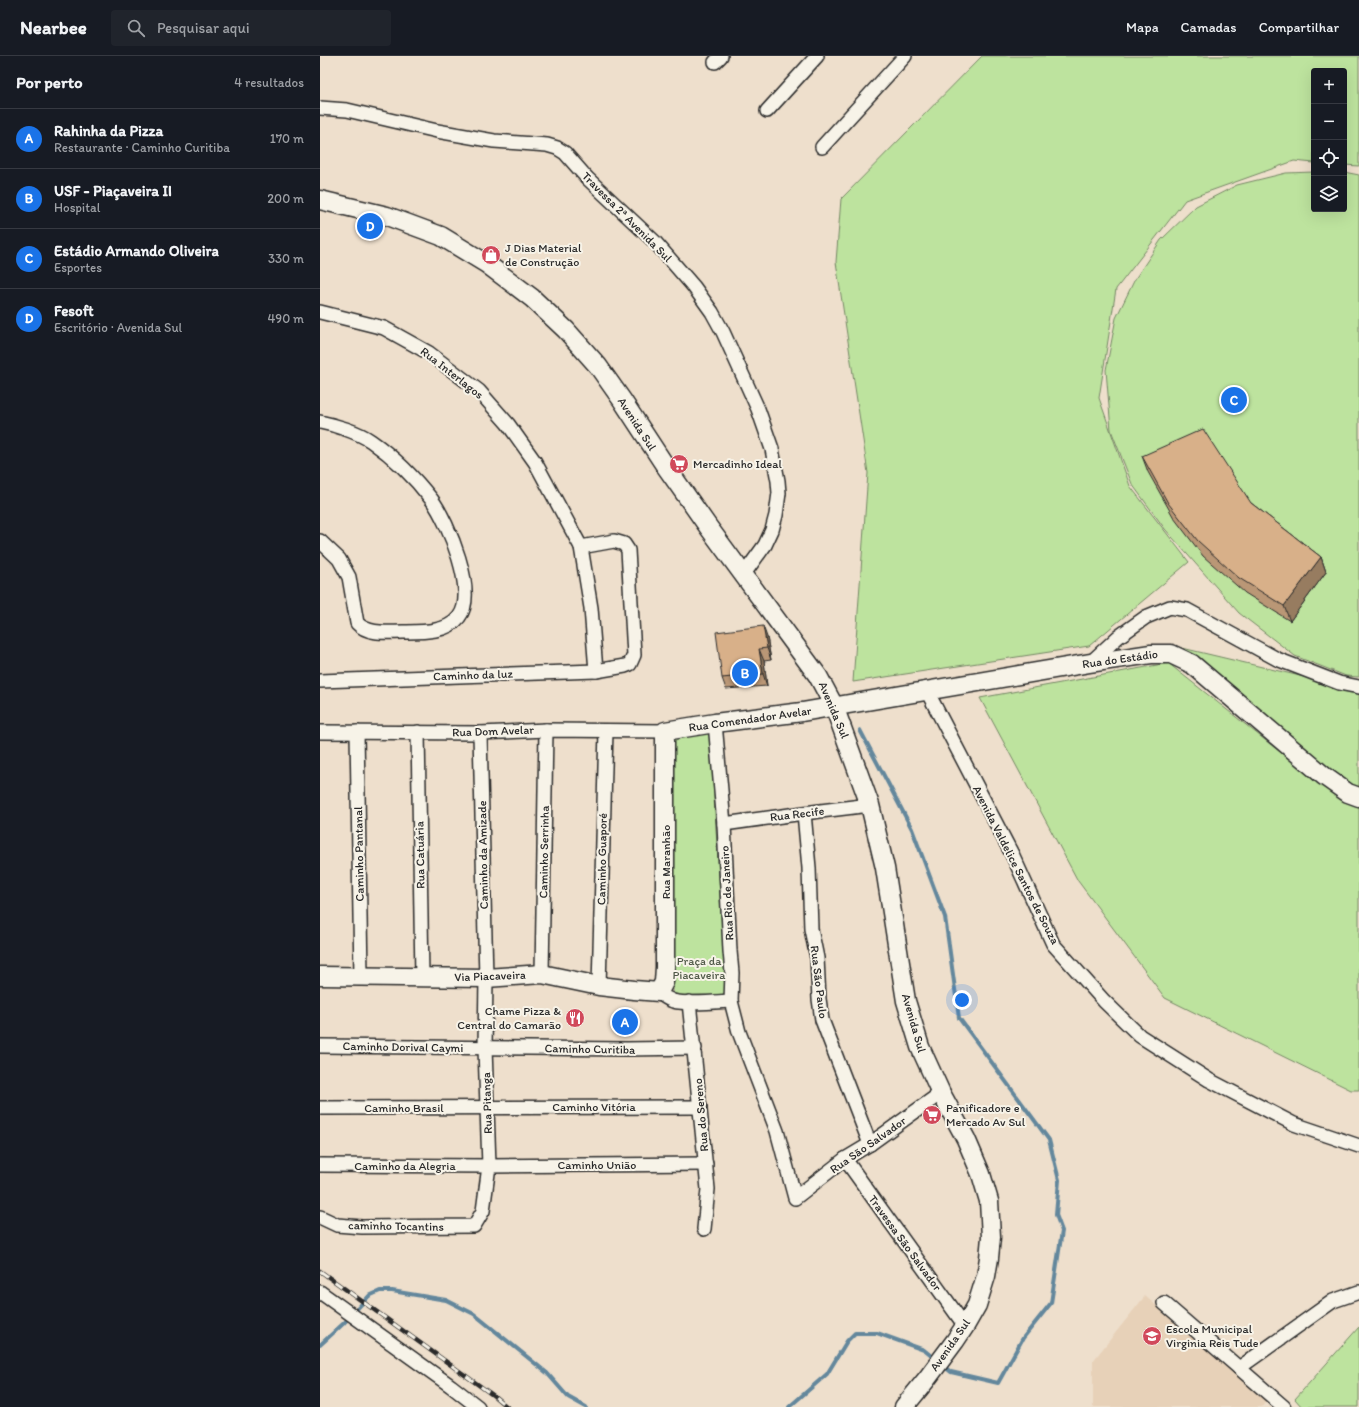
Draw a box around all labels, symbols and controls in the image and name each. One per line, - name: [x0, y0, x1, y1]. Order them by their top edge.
- search box: [111, 10, 391, 46]
- text: Nearbee: [20, 16, 87, 39]
- icon: search: [125, 17, 147, 39]
- text: Pesquisar aqui: [157, 19, 250, 37]
- text: Mapa: [1126, 19, 1159, 36]
- text: Camadas: [1181, 19, 1237, 36]
- text: Compartilhar: [1259, 19, 1339, 36]
- map controls: [1311, 68, 1347, 212]
- button: +: [1311, 68, 1347, 104]
- text: Por perto: [16, 72, 83, 92]
- text: 4 resultados: [234, 75, 304, 90]
- button: −: [1311, 104, 1347, 140]
- text: Rahinha da Pizza: [54, 122, 163, 140]
- text: A: [25, 131, 33, 146]
- text: 170 m: [270, 131, 304, 146]
- text: Restaurante · Caminho Curitiba: [54, 140, 230, 155]
- button: locate: [1311, 140, 1347, 176]
- street label: Travessa 2ª Avenida Sul: [579, 169, 675, 265]
- button: layers: [1311, 176, 1347, 212]
- text: USF - Piaçaveira II: [54, 182, 172, 200]
- text: B: [25, 191, 33, 206]
- text: 200 m: [267, 191, 304, 206]
- text: Hospital: [54, 200, 101, 215]
- pin: D: [357, 211, 383, 241]
- place label: J Dias Material de Construção: [505, 241, 582, 269]
- text: Estádio Armando Oliveira: [54, 242, 219, 260]
- shop icon: J Dias Material de Construção: [480, 244, 502, 266]
- text: C: [25, 251, 33, 266]
- text: 330 m: [268, 251, 304, 266]
- text: Esportes: [54, 260, 102, 275]
- text: Fesoft: [54, 302, 94, 320]
- text: D: [25, 311, 33, 326]
- text: 490 m: [268, 311, 304, 326]
- text: Escritório · Avenida Sul: [54, 320, 182, 335]
- street label: Rua Interlagos: [418, 344, 486, 402]
- pin: C: [1221, 385, 1247, 415]
- street label: Avenida Sul: [615, 395, 660, 454]
- supermarket icon: Mercadinho Ideal: [668, 453, 690, 475]
- place label: Mercadinho Ideal: [693, 457, 783, 471]
- street label: Rua do Estádio: [1081, 647, 1159, 671]
- pin: B: [732, 658, 758, 688]
- street label: Caminho da luz: [433, 667, 514, 683]
- street label: Avenida Sul: [816, 679, 852, 741]
- street label: Rua Comendador Avelar: [688, 703, 813, 735]
- street label: Rua Dom Avelar: [452, 723, 534, 739]
- street label: Avenida Valdelice Santos de Souza: [970, 783, 1063, 947]
- street label: Caminho da Amizade: [475, 800, 491, 910]
- street label: Rua Recife: [769, 804, 825, 824]
- street label: Caminho Serrinha: [536, 805, 552, 899]
- street label: Caminho Pantanal: [351, 806, 367, 902]
- street label: Caminho Guaporé: [594, 813, 610, 905]
- street label: Rua Catuária: [412, 820, 428, 889]
- street label: Rua Maranhão: [659, 825, 673, 899]
- street label: Rua Rio de Janeiro: [718, 845, 736, 941]
- street label: Rua São Paulo: [808, 945, 830, 1019]
- park label: Praça da Piacaveira: [672, 954, 726, 982]
- street label: Via Piacaveira: [454, 968, 526, 984]
- your location: [952, 990, 972, 1010]
- street label: Avenida Sul: [899, 992, 929, 1055]
- place label: Chame Pizza & Central do Camarão: [457, 1004, 561, 1032]
- restaurant icon: Chame Pizza & Central do Camarão: [564, 1007, 586, 1029]
- pin: A: [612, 1007, 638, 1037]
- street label: Caminho Dorival Caymi: [343, 1039, 463, 1055]
- street label: Caminho Curitiba: [544, 1041, 636, 1057]
- street label: Rua Pitanga: [479, 1072, 495, 1134]
- street label: Rua do Sereno: [691, 1078, 711, 1152]
- street label: Caminho Vitória: [552, 1100, 636, 1114]
- street label: Caminho Brasil: [364, 1101, 444, 1115]
- place label: Panificadore e Mercado Av Sul: [946, 1101, 1026, 1129]
- supermarket icon: Panificadore e Mercado Av Sul: [921, 1104, 943, 1126]
- street label: Rua São Salvador: [827, 1113, 909, 1176]
- street label: Caminho União: [558, 1158, 636, 1172]
- street label: Caminho da Alegria: [354, 1159, 456, 1173]
- street label: Travessa São Salvador: [866, 1192, 945, 1294]
- street label: caminho Tocantins: [348, 1218, 444, 1234]
- street label: Avenida Sul: [927, 1316, 973, 1374]
- place label: Escola Municipal Virginia Reis Tude: [1166, 1322, 1259, 1350]
- school or university icon: Escola Municipal Virginia Reis Tude: [1141, 1325, 1163, 1347]

